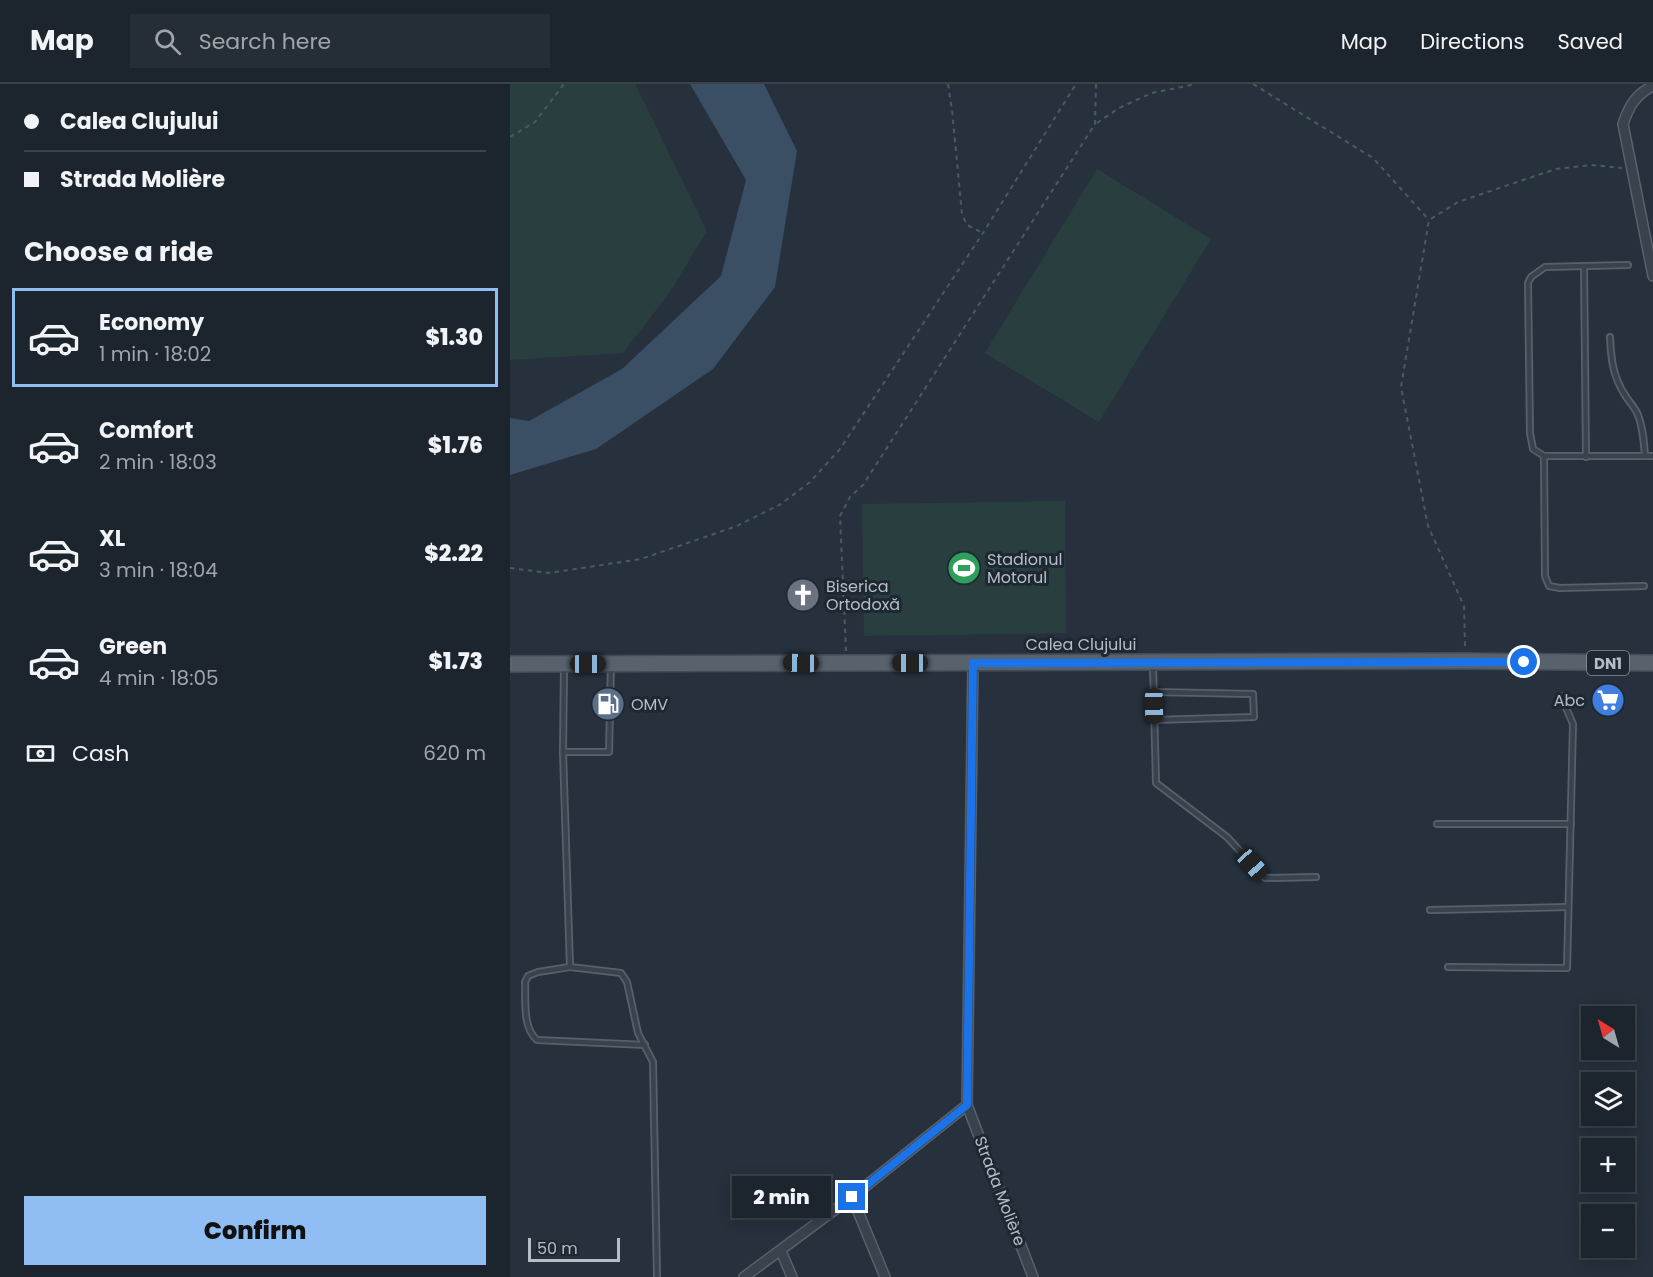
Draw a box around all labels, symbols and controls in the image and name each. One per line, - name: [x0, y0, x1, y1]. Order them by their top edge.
- search box: [130, 14, 550, 68]
- text: Map: [30, 21, 94, 60]
- icon: search: [151, 25, 184, 58]
- text: Search here: [199, 26, 331, 57]
- text: Map: [1341, 27, 1387, 56]
- text: Directions: [1420, 27, 1524, 56]
- text: Saved: [1557, 27, 1623, 56]
- text: Calea Clujului: [60, 106, 219, 137]
- text: Strada Molière: [60, 164, 225, 195]
- text: Choose a ride: [24, 233, 213, 270]
- text: Economy: [99, 307, 204, 338]
- icon: car: [27, 311, 81, 365]
- text: $1.30: [425, 322, 483, 353]
- text: 1 min · 18:02: [99, 340, 211, 368]
- text: Comfort: [99, 415, 193, 446]
- icon: car: [27, 419, 81, 473]
- text: $1.76: [428, 430, 483, 461]
- text: 2 min · 18:03: [99, 448, 217, 476]
- text: XL: [99, 523, 125, 554]
- icon: car: [27, 527, 81, 581]
- text: $2.22: [424, 538, 483, 569]
- place label: Stadionul Motorul: [987, 548, 1062, 589]
- sports icon: Stadionul Motorul: [946, 550, 982, 586]
- text: 3 min · 18:04: [99, 556, 218, 584]
- place label: Biserica Ortodoxă: [826, 575, 900, 616]
- church icon: Biserica Ortodoxă: [785, 577, 821, 613]
- text: Green: [99, 631, 167, 662]
- street label: Calea Clujului: [1026, 633, 1136, 656]
- icon: car: [27, 635, 81, 689]
- text: $1.73: [428, 646, 483, 677]
- route start: [1510, 648, 1537, 675]
- road number: DN1: [1587, 651, 1629, 675]
- car: [783, 654, 819, 672]
- car: [892, 654, 928, 672]
- car: [570, 655, 606, 673]
- text: 4 min · 18:05: [99, 664, 219, 692]
- supermarket icon: Abc: [1590, 682, 1626, 718]
- fuel station icon: OMV: [590, 686, 626, 722]
- car: [1145, 688, 1163, 724]
- place label: Abc: [1554, 689, 1585, 712]
- place label: OMV: [631, 693, 668, 716]
- icon: cash: [24, 737, 57, 770]
- text: Cash: [72, 738, 129, 769]
- text: 620 m: [423, 739, 486, 767]
- car: [1233, 845, 1271, 883]
- north arrow: [1581, 1006, 1635, 1060]
- map controls: [1581, 1006, 1635, 1258]
- button: layers: [1581, 1072, 1635, 1126]
- street label: Strada Molière: [969, 1133, 1031, 1249]
- button: +: [1581, 1138, 1635, 1192]
- callout: 2 min: [732, 1176, 831, 1218]
- text: 2 min: [753, 1183, 810, 1211]
- route end: [838, 1183, 865, 1210]
- button: Confirm: [24, 1196, 486, 1265]
- button: −: [1581, 1204, 1635, 1258]
- scale bar: [528, 1235, 620, 1262]
- text: 50 m: [537, 1237, 578, 1260]

